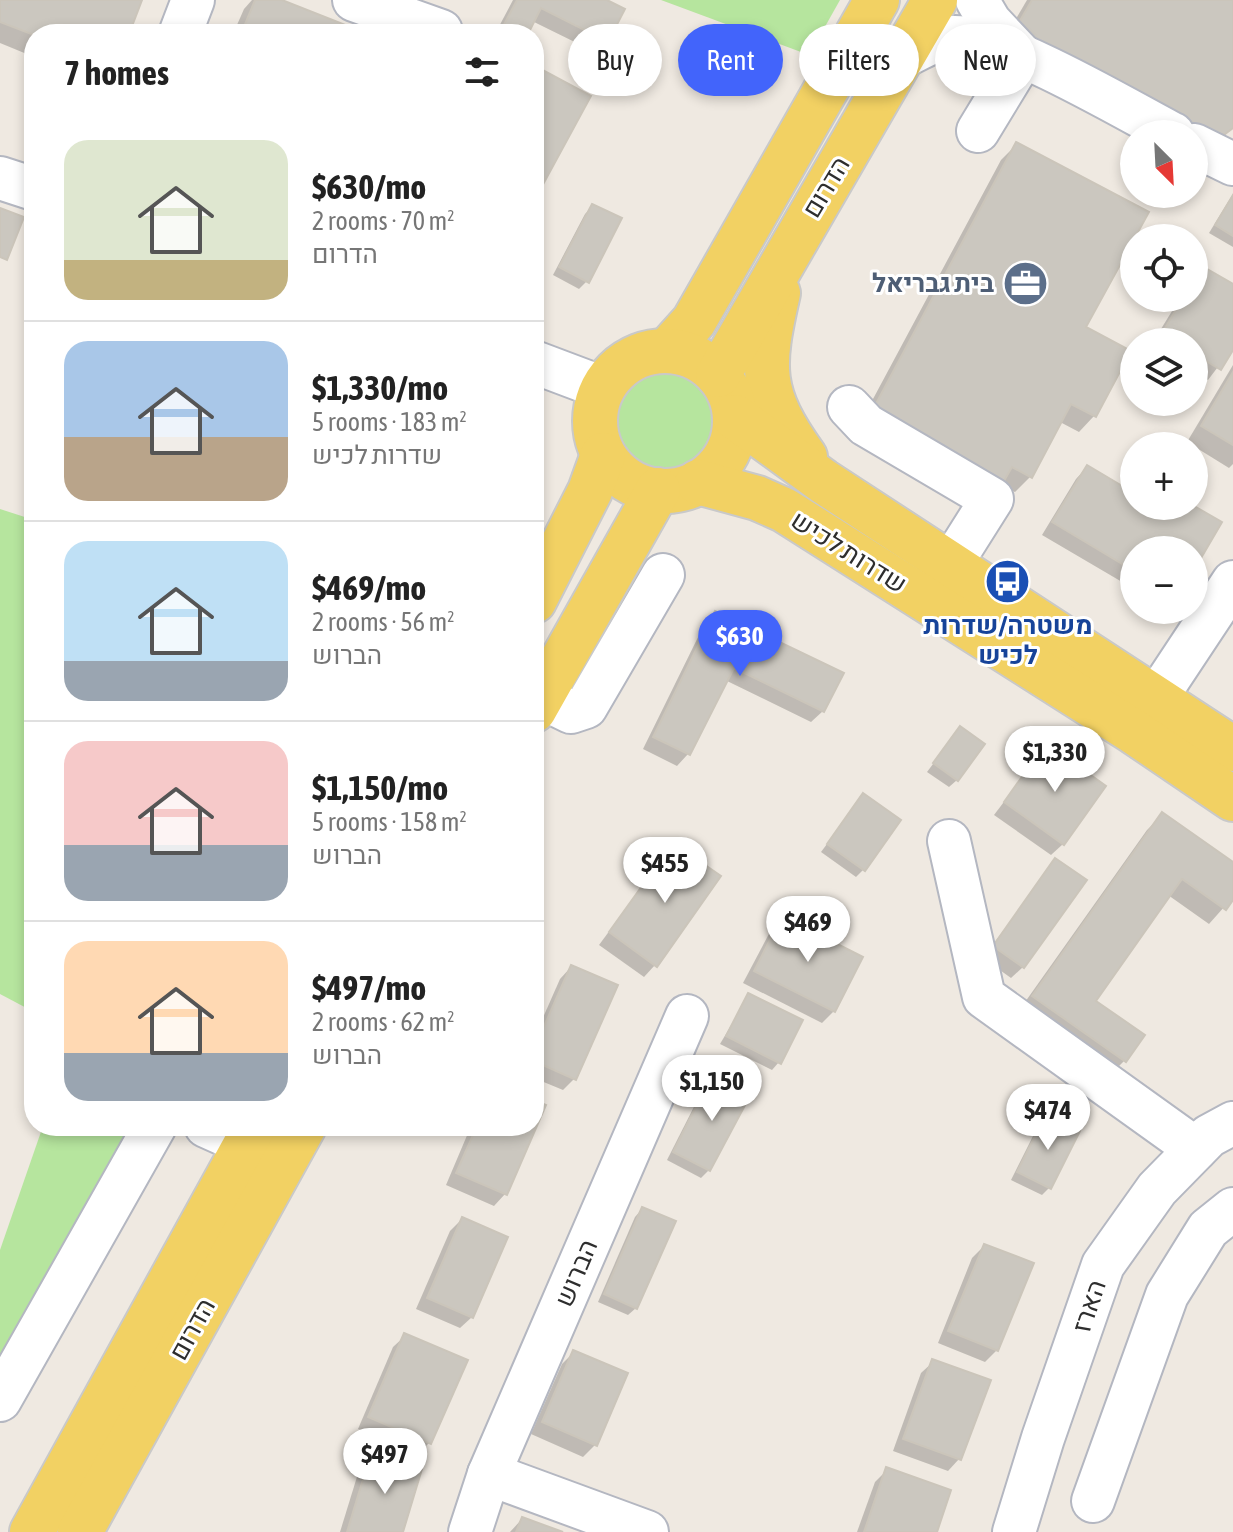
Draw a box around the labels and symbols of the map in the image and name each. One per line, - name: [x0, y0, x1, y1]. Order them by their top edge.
- north arrow: [1120, 120, 1208, 208]
- street label: הדרום: [796, 151, 856, 223]
- office icon: בית גבריאל: [1001, 259, 1049, 307]
- place label: בית גבריאל: [872, 268, 994, 298]
- street label: שדרות לכיש: [786, 505, 912, 599]
- bus stop icon: משטרה/שדרות לכיש: [984, 558, 1032, 606]
- pin: $630: [693, 610, 787, 678]
- place label: משטרה/שדרות לכיש: [924, 610, 1092, 670]
- pin: $1,330: [990, 726, 1120, 794]
- pin: $455: [618, 837, 712, 905]
- pin: $469: [761, 896, 855, 964]
- pin: $1,150: [647, 1055, 777, 1123]
- pin: $474: [1001, 1084, 1095, 1152]
- street label: הברוש: [549, 1235, 603, 1311]
- street label: הארז: [1066, 1276, 1112, 1336]
- street label: הדרום: [163, 1293, 221, 1365]
- pin: $497: [338, 1428, 432, 1496]

